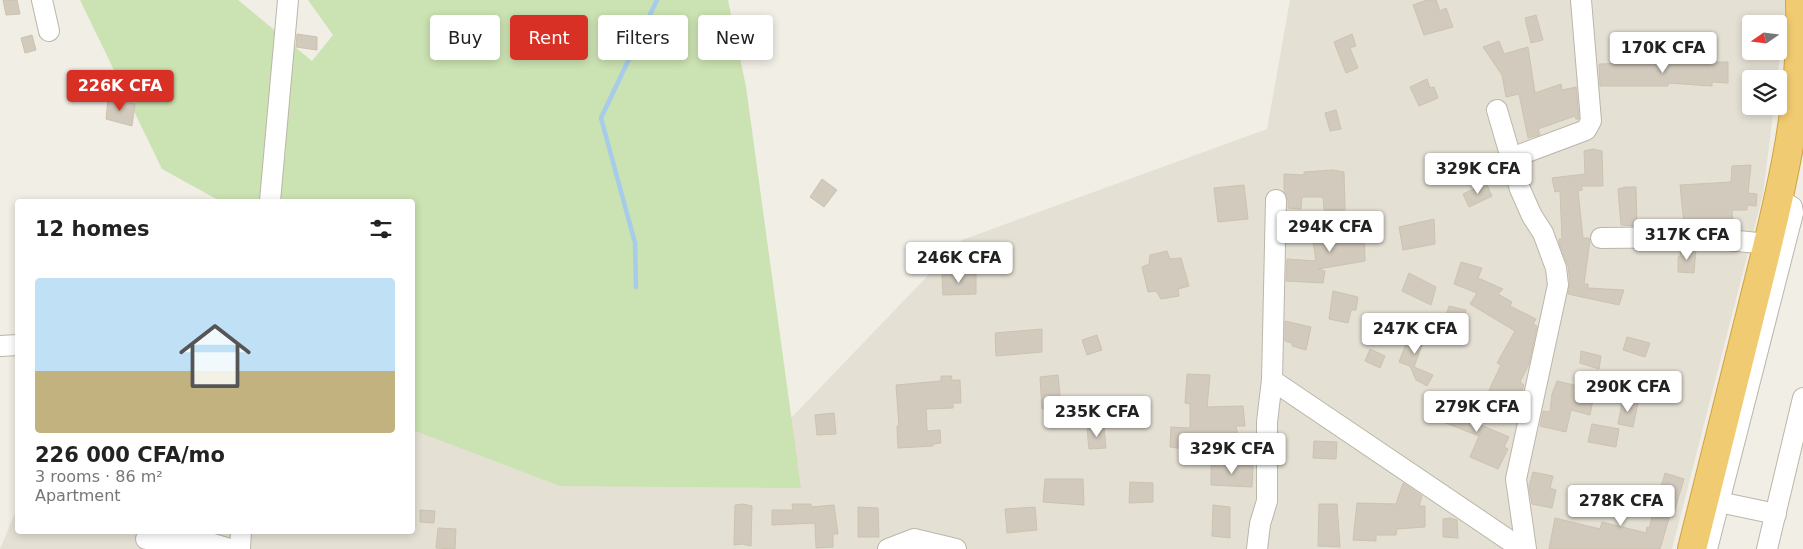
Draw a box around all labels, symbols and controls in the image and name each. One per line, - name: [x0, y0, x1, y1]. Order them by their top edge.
- chip: Buy: [430, 15, 500, 60]
- chip: Rent: [510, 15, 588, 60]
- chip: Filters: [598, 15, 688, 60]
- chip: New: [698, 15, 773, 60]
- north arrow: [1742, 15, 1788, 60]
- map controls: [1742, 15, 1787, 115]
- pin: 170K CFA: [1611, 32, 1715, 74]
- text: 170K CFA: [1621, 38, 1705, 57]
- pin: 226K CFA: [68, 70, 172, 112]
- button: layers: [1742, 70, 1787, 115]
- text: 226K CFA: [78, 76, 162, 95]
- pin: 329K CFA: [1426, 152, 1530, 195]
- text: 329K CFA: [1436, 159, 1520, 178]
- pin: 294K CFA: [1278, 210, 1382, 253]
- icon: filters: [367, 215, 395, 243]
- text: 12 homes: [35, 217, 150, 241]
- text: 294K CFA: [1288, 217, 1372, 236]
- pin: 317K CFA: [1635, 218, 1739, 261]
- text: 317K CFA: [1645, 225, 1729, 244]
- pin: 246K CFA: [907, 242, 1011, 284]
- text: 246K CFA: [917, 248, 1001, 267]
- icon: home: [170, 311, 260, 401]
- pin: 247K CFA: [1363, 312, 1467, 355]
- text: 247K CFA: [1373, 319, 1457, 338]
- pin: 290K CFA: [1576, 370, 1680, 413]
- text: 290K CFA: [1586, 377, 1670, 396]
- pin: 279K CFA: [1425, 390, 1529, 433]
- pin: 235K CFA: [1045, 396, 1149, 438]
- text: 279K CFA: [1435, 397, 1519, 416]
- text: 235K CFA: [1055, 402, 1139, 421]
- pin: 329K CFA: [1180, 432, 1284, 475]
- text: 329K CFA: [1190, 439, 1274, 458]
- text: 226 000 CFA/mo: [35, 443, 225, 467]
- text: 3 rooms · 86 m²: [35, 467, 163, 486]
- pin: 278K CFA: [1569, 484, 1673, 527]
- text: Apartment: [35, 486, 121, 505]
- text: 278K CFA: [1579, 491, 1663, 510]

